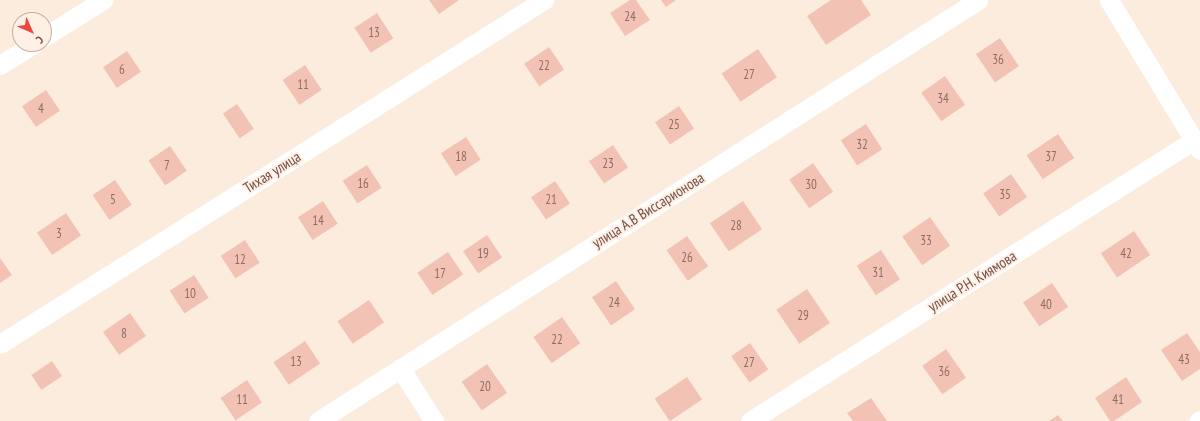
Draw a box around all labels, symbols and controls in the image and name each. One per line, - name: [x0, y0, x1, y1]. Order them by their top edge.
- house number: 24: [624, 9, 636, 25]
- north arrow: [12, 12, 52, 52]
- house number: 13: [368, 25, 380, 41]
- text: С: [33, 33, 47, 47]
- house number: 36: [992, 52, 1004, 68]
- house number: 22: [538, 58, 550, 74]
- house number: 6: [119, 62, 125, 78]
- house number: 27: [743, 67, 755, 83]
- house number: 11: [297, 77, 309, 93]
- house number: 34: [937, 91, 949, 107]
- house number: 4: [38, 101, 44, 117]
- house number: 25: [668, 117, 680, 133]
- house number: 32: [856, 137, 868, 153]
- street label: Тихая улица: [240, 147, 304, 197]
- house number: 18: [455, 149, 467, 165]
- house number: 37: [1045, 149, 1057, 165]
- house number: 23: [602, 156, 614, 172]
- house number: 7: [164, 158, 170, 174]
- street label: улица А.В Виссарионова: [589, 168, 707, 252]
- house number: 16: [357, 176, 369, 192]
- house number: 30: [805, 177, 817, 193]
- house number: 35: [999, 187, 1011, 203]
- house number: 5: [110, 192, 116, 208]
- house number: 21: [545, 192, 557, 208]
- house number: 14: [312, 213, 324, 229]
- house number: 28: [730, 218, 742, 234]
- house number: 3: [56, 226, 62, 242]
- house number: 33: [920, 233, 932, 249]
- house number: 19: [477, 246, 489, 262]
- street label: улица Р.Н. Киямова: [924, 246, 1020, 316]
- house number: 42: [1120, 246, 1132, 262]
- house number: 26: [681, 250, 693, 266]
- house number: 12: [234, 252, 246, 268]
- house number: 31: [872, 265, 884, 281]
- house number: 17: [434, 266, 446, 282]
- house number: 10: [184, 286, 196, 302]
- house number: 24: [608, 295, 620, 311]
- house number: 40: [1040, 297, 1052, 313]
- house number: 29: [797, 308, 809, 324]
- house number: 8: [121, 326, 127, 342]
- house number: 22: [551, 332, 563, 348]
- house number: 43: [1178, 352, 1190, 368]
- house number: 13: [290, 354, 302, 370]
- house number: 27: [743, 355, 755, 371]
- house number: 36: [938, 364, 950, 380]
- house number: 20: [479, 379, 491, 395]
- house number: 11: [236, 392, 248, 408]
- house number: 41: [1112, 392, 1124, 408]

